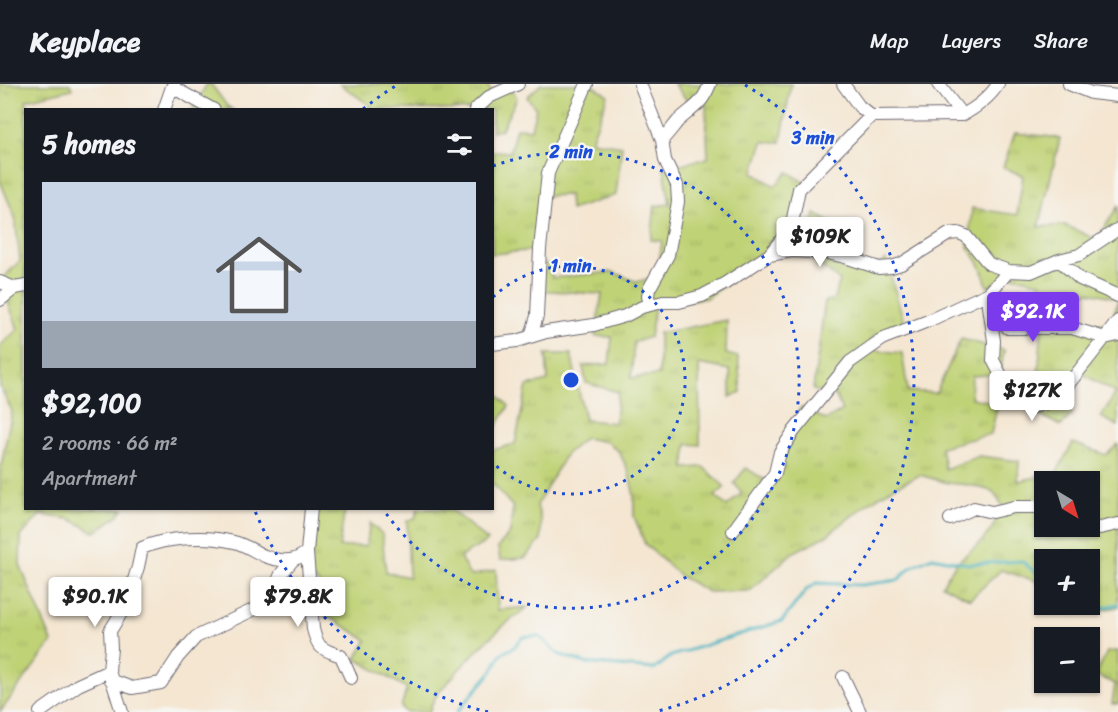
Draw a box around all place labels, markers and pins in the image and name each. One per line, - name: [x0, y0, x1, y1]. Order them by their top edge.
- pin: $109K: [778, 217, 862, 268]
- pin: $92.1K: [984, 292, 1082, 343]
- centre of rings: [561, 370, 581, 390]
- pin: $127K: [990, 371, 1074, 422]
- pin: $90.1K: [46, 577, 144, 628]
- pin: $79.8K: [249, 577, 347, 628]

